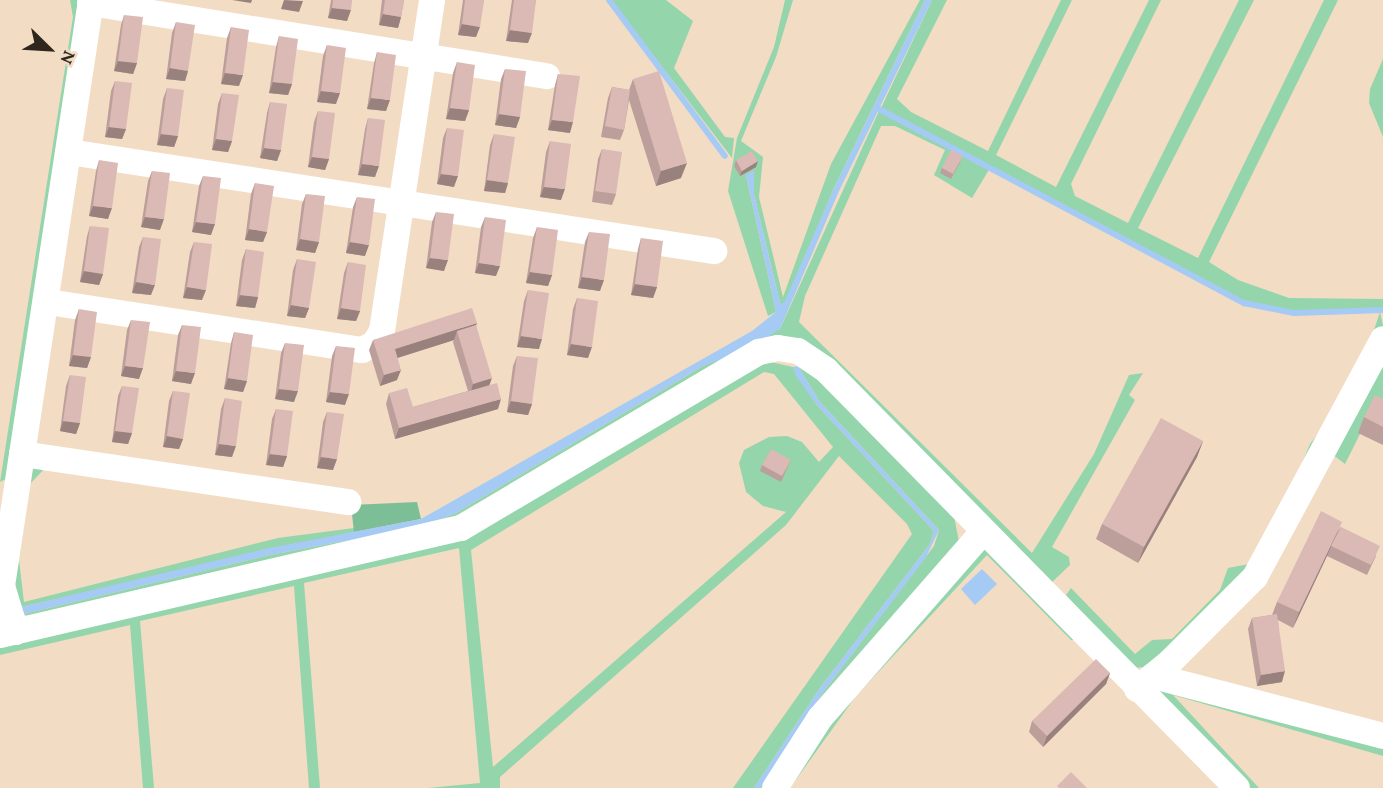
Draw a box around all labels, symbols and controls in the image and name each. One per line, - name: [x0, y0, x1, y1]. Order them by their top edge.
- north arrow: [14, 14, 84, 84]
- text: N: [56, 48, 81, 68]

